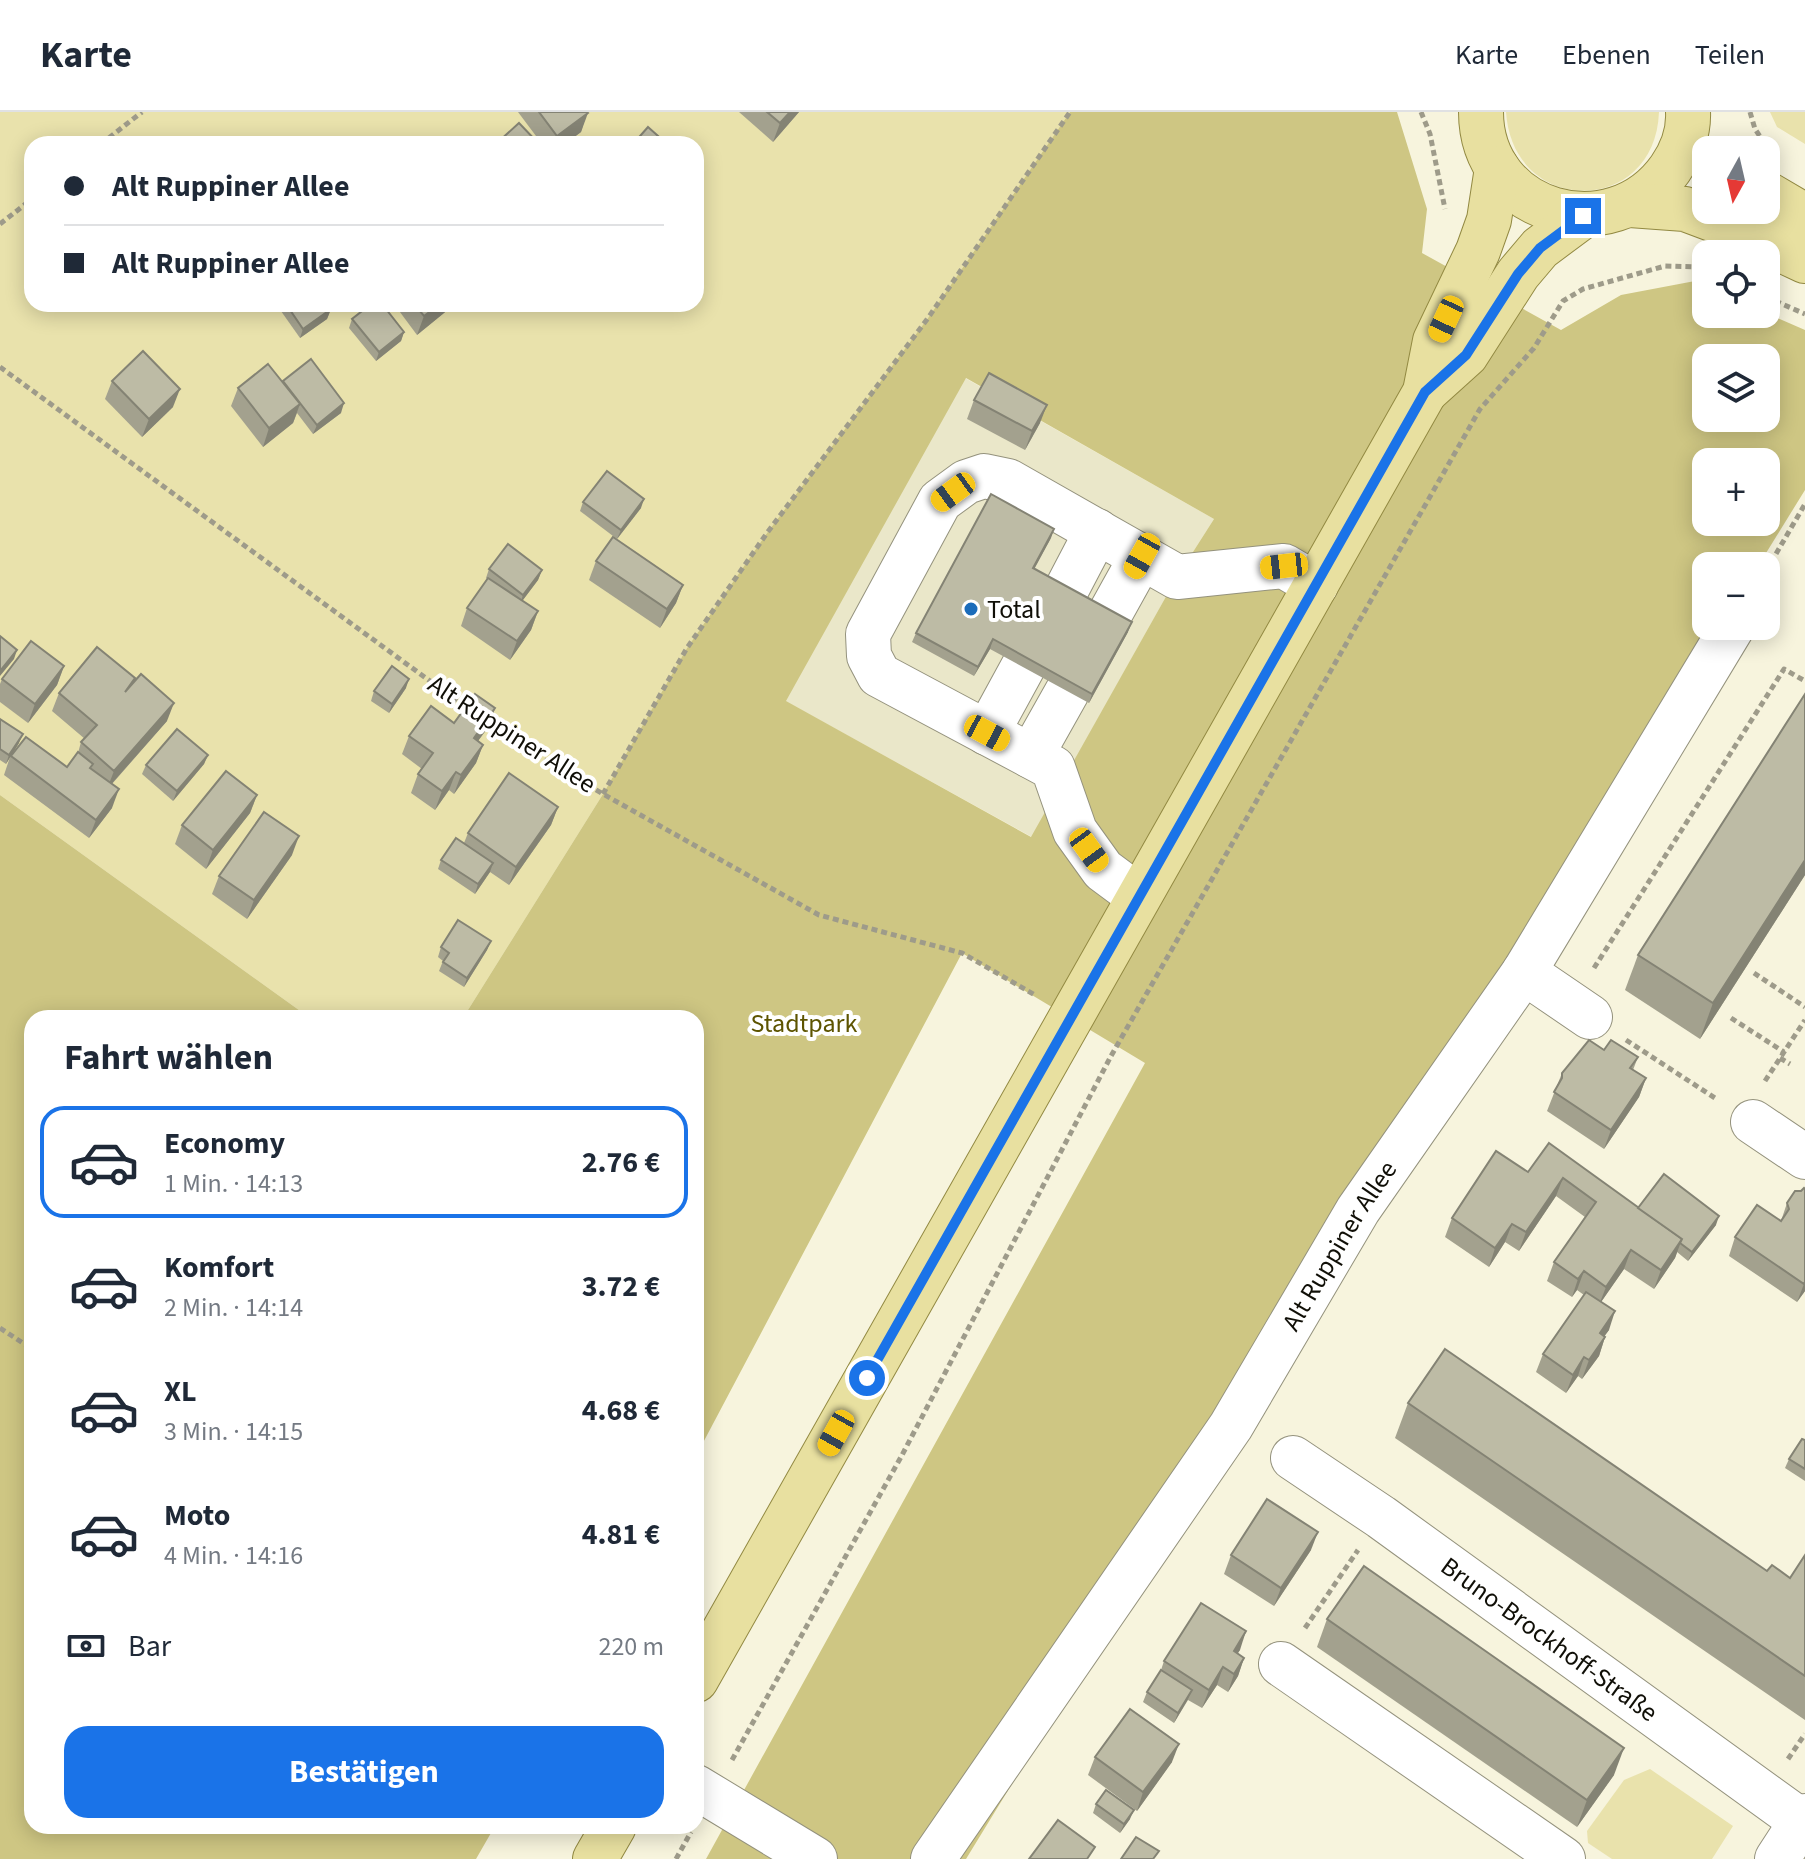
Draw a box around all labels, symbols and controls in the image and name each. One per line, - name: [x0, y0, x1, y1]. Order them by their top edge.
- text: Karte: [40, 28, 132, 82]
- text: Karte: [1455, 35, 1518, 75]
- text: Ebenen: [1562, 35, 1651, 75]
- text: Teilen: [1695, 35, 1765, 75]
- north arrow: [1692, 136, 1780, 224]
- map controls: [1692, 136, 1780, 640]
- text: Alt Ruppiner Allee: [112, 165, 349, 208]
- route end: [1565, 198, 1601, 234]
- button: locate: [1692, 240, 1780, 328]
- text: Alt Ruppiner Allee: [112, 242, 349, 285]
- car: [1425, 292, 1467, 346]
- button: layers: [1692, 344, 1780, 432]
- button: +: [1692, 448, 1780, 536]
- car: [927, 468, 979, 516]
- car: [1120, 529, 1164, 583]
- car: [1259, 552, 1309, 580]
- button: −: [1692, 552, 1780, 640]
- place label: Total: [987, 591, 1041, 628]
- marker: Total: [962, 600, 980, 618]
- street label: Alt Ruppiner Allee: [421, 666, 603, 802]
- car: [960, 711, 1014, 755]
- car: [1065, 824, 1113, 876]
- park label: Stadtpark: [751, 1005, 858, 1042]
- text: Fahrt wählen: [64, 1032, 273, 1083]
- text: Economy: [164, 1122, 285, 1165]
- icon: car: [68, 1126, 140, 1198]
- text: 2.76 €: [582, 1141, 660, 1184]
- street label: Alt Ruppiner Allee: [1273, 1153, 1406, 1337]
- text: 1 Min. · 14:13: [164, 1165, 303, 1202]
- text: Komfort: [164, 1246, 274, 1289]
- icon: car: [68, 1250, 140, 1322]
- text: 3.72 €: [582, 1265, 660, 1308]
- text: 2 Min. · 14:14: [164, 1289, 303, 1326]
- route start: [849, 1360, 885, 1396]
- text: XL: [164, 1370, 197, 1413]
- icon: car: [68, 1374, 140, 1446]
- text: 4.68 €: [582, 1389, 660, 1432]
- car: [814, 1406, 858, 1460]
- text: 3 Min. · 14:15: [164, 1413, 303, 1450]
- text: Moto: [164, 1494, 230, 1537]
- icon: car: [68, 1498, 140, 1570]
- text: 4.81 €: [582, 1513, 660, 1556]
- text: 4 Min. · 14:16: [164, 1537, 303, 1574]
- street label: Bruno-Brockhoff-Straße: [1433, 1548, 1666, 1730]
- icon: cash: [64, 1624, 108, 1668]
- text: Bar: [128, 1625, 171, 1668]
- text: 220 m: [598, 1628, 664, 1665]
- button: Bestätigen: [64, 1726, 664, 1818]

